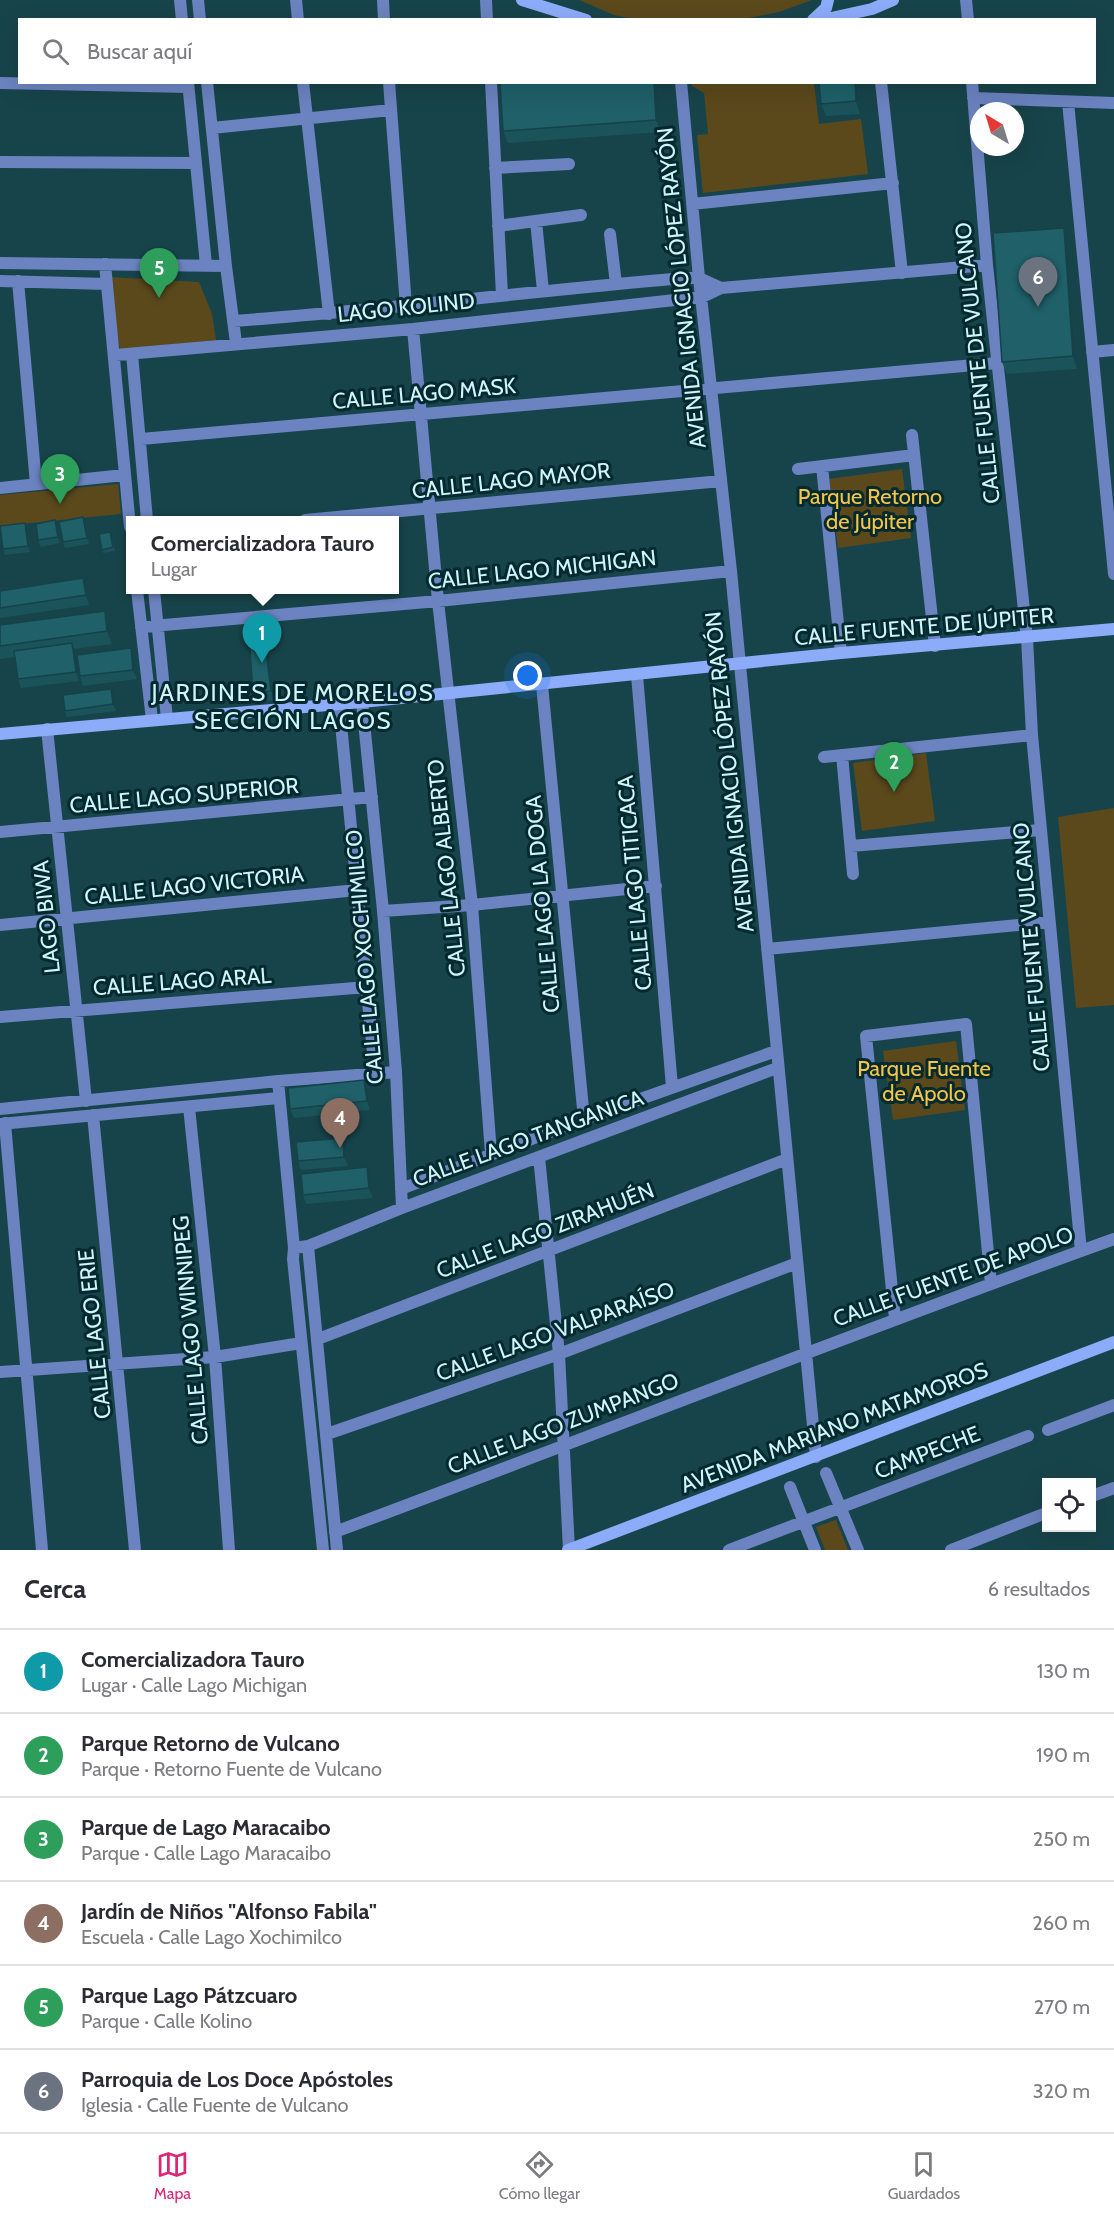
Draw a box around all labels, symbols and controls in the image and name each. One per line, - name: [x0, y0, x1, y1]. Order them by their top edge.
- search box: [18, 18, 1096, 84]
- icon: search: [39, 35, 72, 68]
- text: Buscar aquí: [87, 38, 192, 65]
- north arrow: [970, 102, 1024, 156]
- street label: AVENIDA IGNACIO LÓPEZ RAYÓN: [651, 126, 712, 450]
- street label: CALLE FUENTE DE VULCANO: [949, 221, 1006, 505]
- pin: 5: [140, 248, 178, 298]
- pin: 6: [1018, 258, 1058, 307]
- street label: LAGO KOLIND: [336, 287, 476, 328]
- street label: CALLE LAGO MASK: [331, 372, 517, 415]
- pin: 3: [40, 454, 80, 504]
- street label: CALLE LAGO MAYOR: [410, 457, 612, 504]
- park label: Parque Retorno de Júpiter: [798, 483, 942, 535]
- popup: [126, 516, 399, 594]
- text: Comercializadora Tauro: [151, 530, 374, 557]
- street label: CALLE LAGO MICHIGAN: [427, 544, 657, 595]
- text: Lugar: [151, 557, 197, 581]
- street label: CALLE FUENTE DE JÚPITER: [793, 602, 1055, 651]
- street label: AVENIDA IGNACIO LÓPEZ RAYÓN: [699, 610, 760, 934]
- pin: 1: [242, 614, 282, 663]
- your location: [513, 661, 542, 690]
- district label: JARDINES DE MORELOS SECCIÓN LAGOS: [151, 678, 434, 735]
- pin: 2: [874, 742, 914, 792]
- street label: CALLE LAGO ALBERTO: [422, 758, 471, 978]
- street label: CALLE LAGO SUPERIOR: [68, 772, 300, 819]
- street label: CALLE LAGO TITICACA: [612, 774, 657, 992]
- street label: CALLE LAGO LA DOGA: [520, 794, 565, 1014]
- street label: CALLE FUENTE VULCANO: [1007, 821, 1056, 1072]
- street label: CALLE LAGO XOCHIMILCO: [340, 829, 389, 1085]
- street label: LAGO BIWA: [27, 859, 66, 975]
- street label: CALLE LAGO VICTORIA: [83, 861, 306, 910]
- street label: CALLE LAGO ARAL: [92, 962, 272, 1001]
- park label: Parque Fuente de Apolo: [857, 1055, 991, 1107]
- street label: CALLE LAGO TANGANICA: [409, 1084, 648, 1193]
- pin: 4: [320, 1098, 360, 1148]
- street label: CALLE LAGO ZIRAHUÉN: [433, 1176, 658, 1284]
- street label: CALLE LAGO WINNIPEG: [167, 1214, 214, 1446]
- street label: CALLE FUENTE DE APOLO: [829, 1220, 1077, 1333]
- street label: CALLE LAGO ERIE: [72, 1248, 117, 1420]
- street label: CALLE LAGO VALPARAÍSO: [432, 1276, 678, 1387]
- street label: AVENIDA MARIANO MATAMOROS: [677, 1356, 992, 1499]
- street label: CALLE LAGO ZUMPANGO: [444, 1367, 683, 1480]
- street label: CAMPECHE: [871, 1420, 984, 1485]
- map controls: [1042, 1478, 1096, 1532]
- button: locate: [1042, 1478, 1096, 1532]
- text: Cerca: [24, 1573, 86, 1605]
- text: 6 resultados: [988, 1577, 1090, 1601]
- text: Comercializadora Tauro: [81, 1646, 305, 1673]
- text: 1: [40, 1659, 47, 1683]
- text: 130 m: [1037, 1659, 1090, 1683]
- text: Lugar · Calle Lago Michigan: [81, 1673, 307, 1697]
- text: Parque Retorno de Vulcano: [81, 1730, 340, 1757]
- text: 2: [38, 1743, 49, 1767]
- text: 190 m: [1036, 1743, 1090, 1767]
- text: Parque · Retorno Fuente de Vulcano: [81, 1757, 382, 1781]
- text: Parque de Lago Maracaibo: [81, 1814, 331, 1841]
- text: 3: [38, 1827, 49, 1851]
- text: 250 m: [1033, 1827, 1090, 1851]
- text: Parque · Calle Lago Maracaibo: [81, 1841, 331, 1865]
- text: Jardín de Niños "Alfonso Fabila": [81, 1898, 377, 1925]
- text: 4: [37, 1911, 50, 1935]
- text: 260 m: [1032, 1911, 1090, 1935]
- text: Escuela · Calle Lago Xochimilco: [81, 1925, 342, 1949]
- text: Parque Lago Pátzcuaro: [81, 1982, 297, 2009]
- text: 5: [38, 1995, 49, 2019]
- text: 270 m: [1034, 1995, 1090, 2019]
- text: Parque · Calle Kolino: [81, 2009, 252, 2033]
- text: Parroquia de Los Doce Apóstoles: [81, 2066, 393, 2093]
- text: 6: [38, 2079, 49, 2103]
- text: 320 m: [1033, 2079, 1090, 2103]
- text: Iglesia · Calle Fuente de Vulcano: [81, 2093, 349, 2117]
- tab: Mapa: [154, 2148, 191, 2203]
- tab: Cómo llegar: [499, 2148, 580, 2203]
- tab: Guardados: [888, 2148, 960, 2203]

